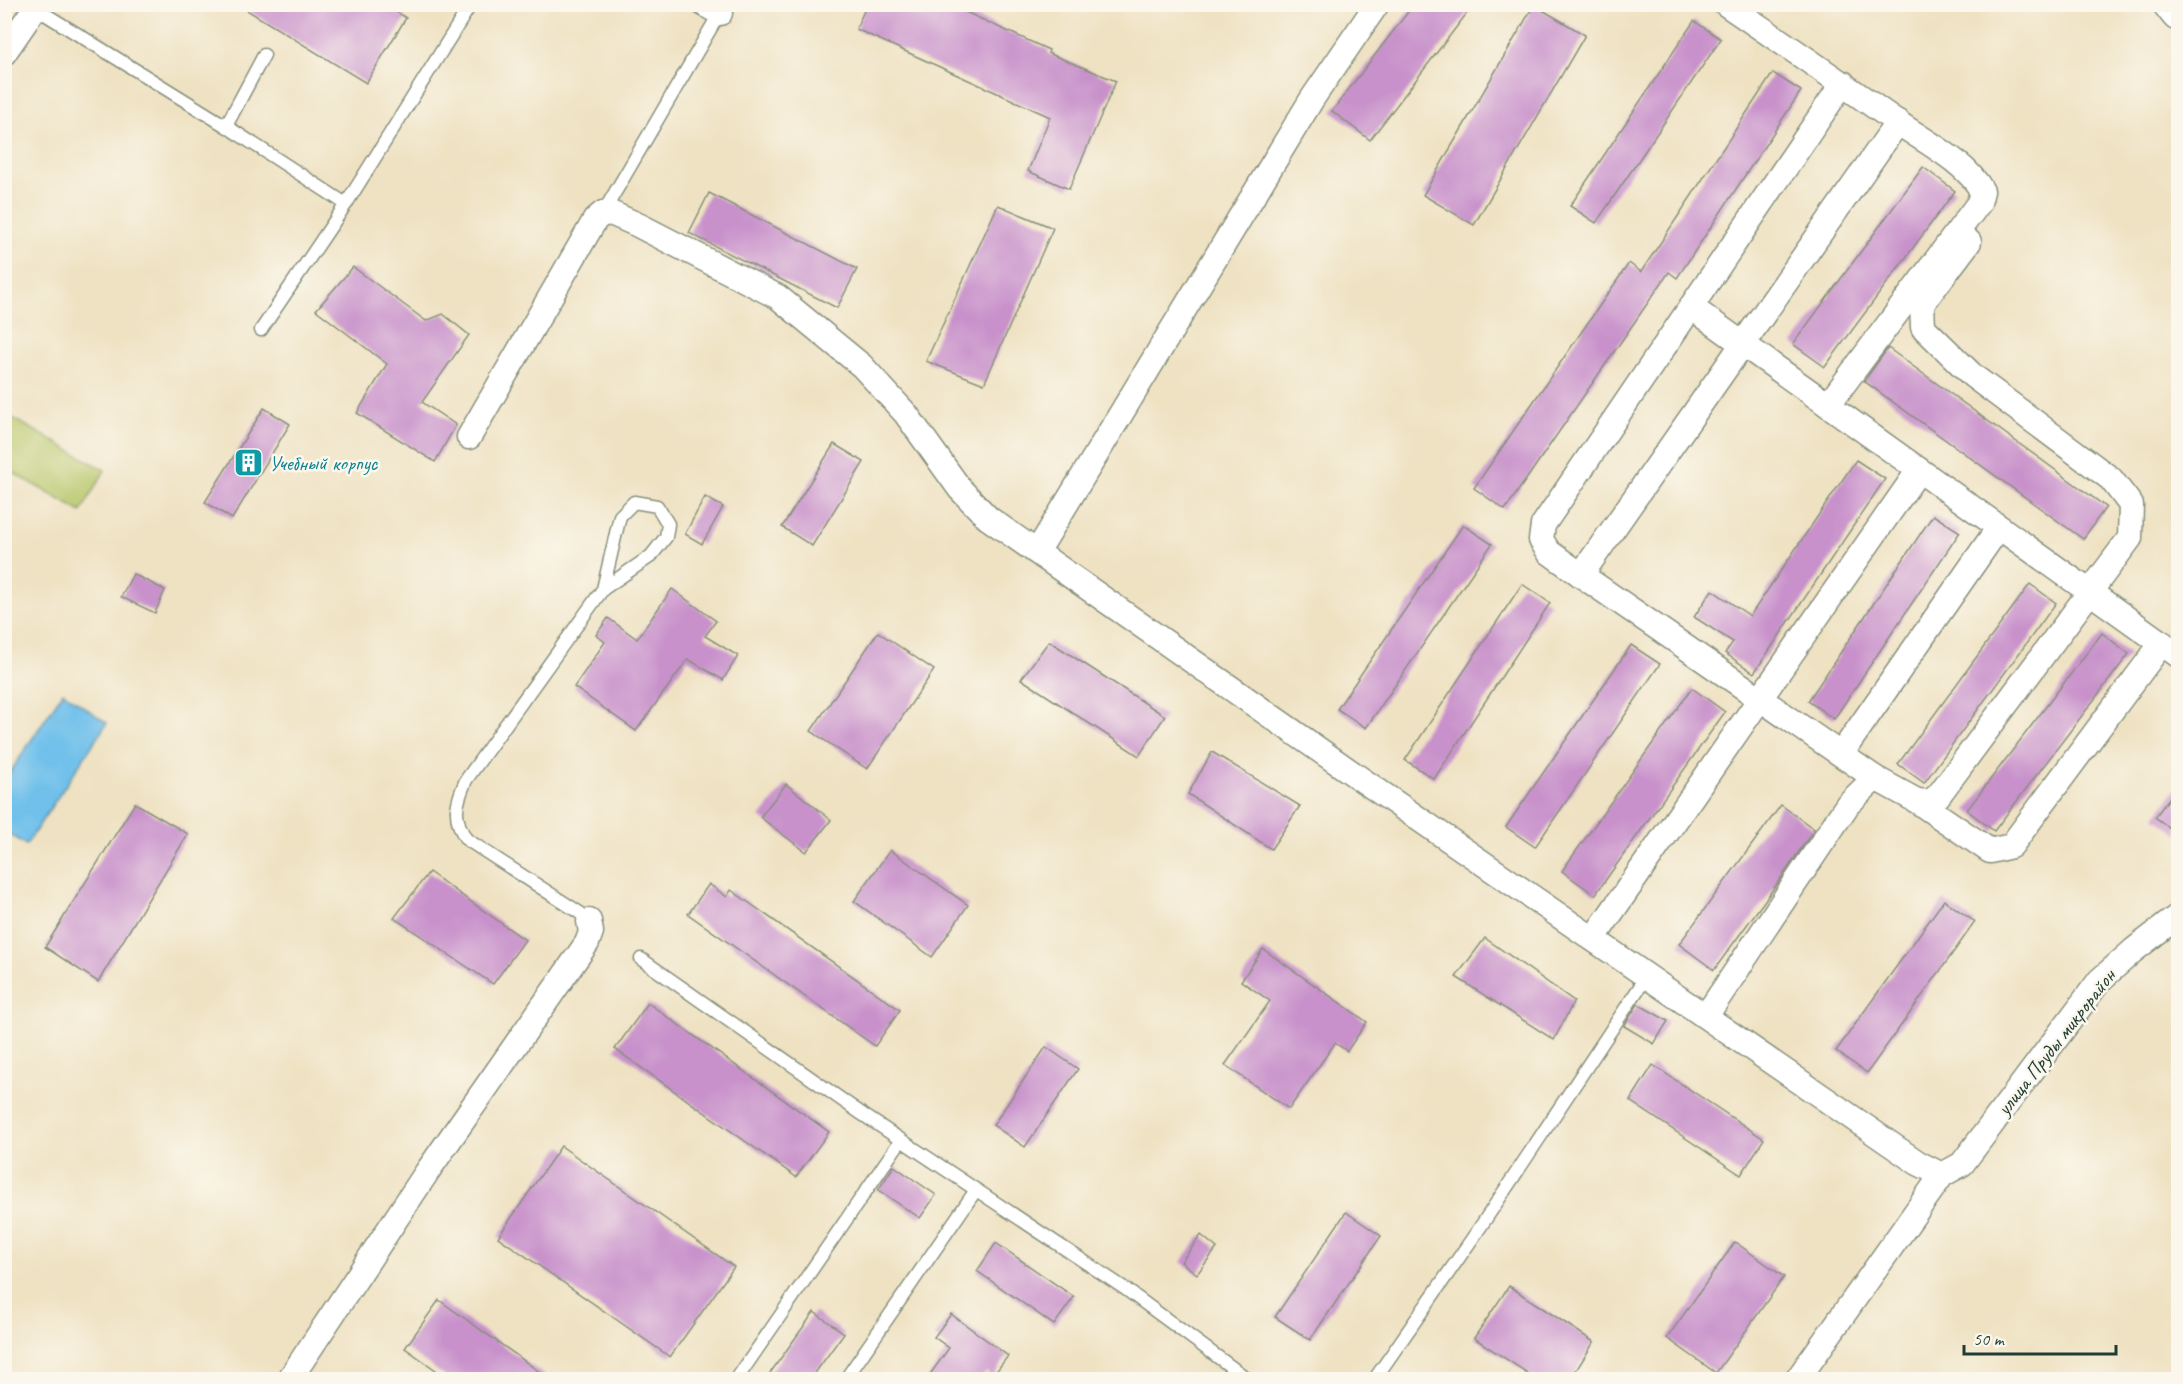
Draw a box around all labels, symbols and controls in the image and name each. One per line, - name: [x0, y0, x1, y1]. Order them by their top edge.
- building icon: Учебный корпус: [232, 447, 264, 479]
- place label: Учебный корпус: [269, 450, 379, 476]
- street label: улица Пруды микрорайон: [1990, 963, 2122, 1122]
- scale bar: [1964, 1318, 2116, 1356]
- text: 50 m: [1973, 1328, 2006, 1350]

